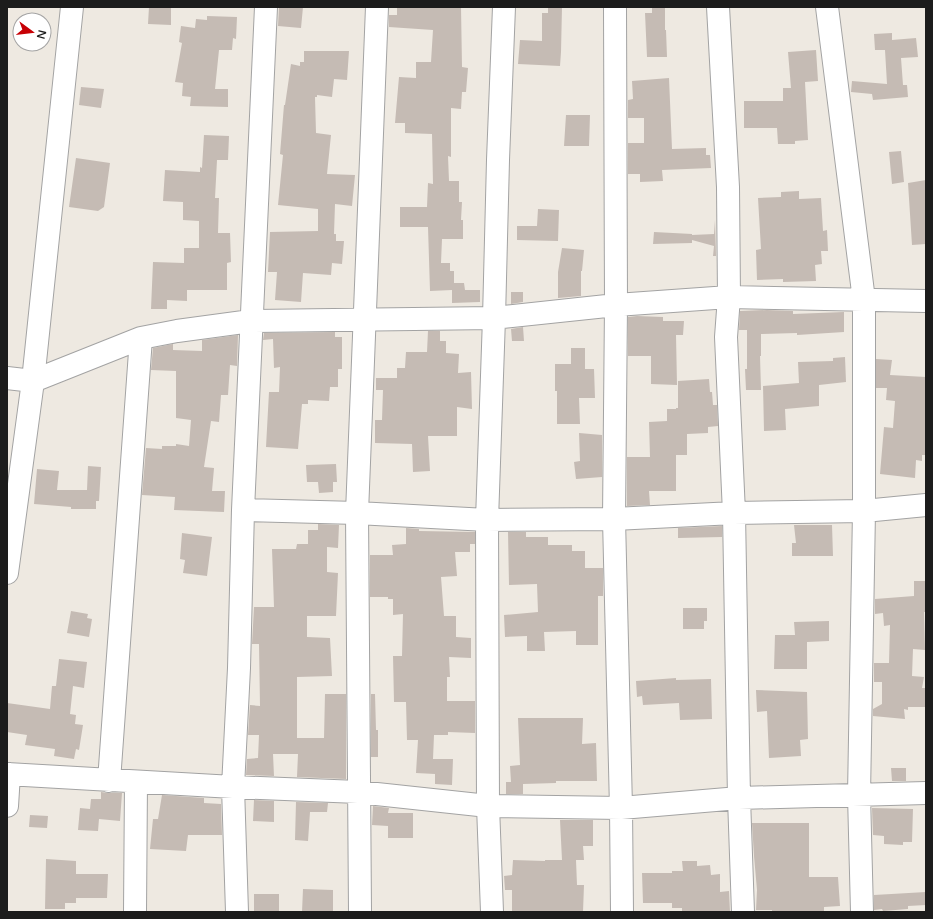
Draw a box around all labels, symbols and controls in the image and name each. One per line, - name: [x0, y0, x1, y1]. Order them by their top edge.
- north arrow: [12, 12, 52, 52]
- text: N: [34, 29, 49, 40]

